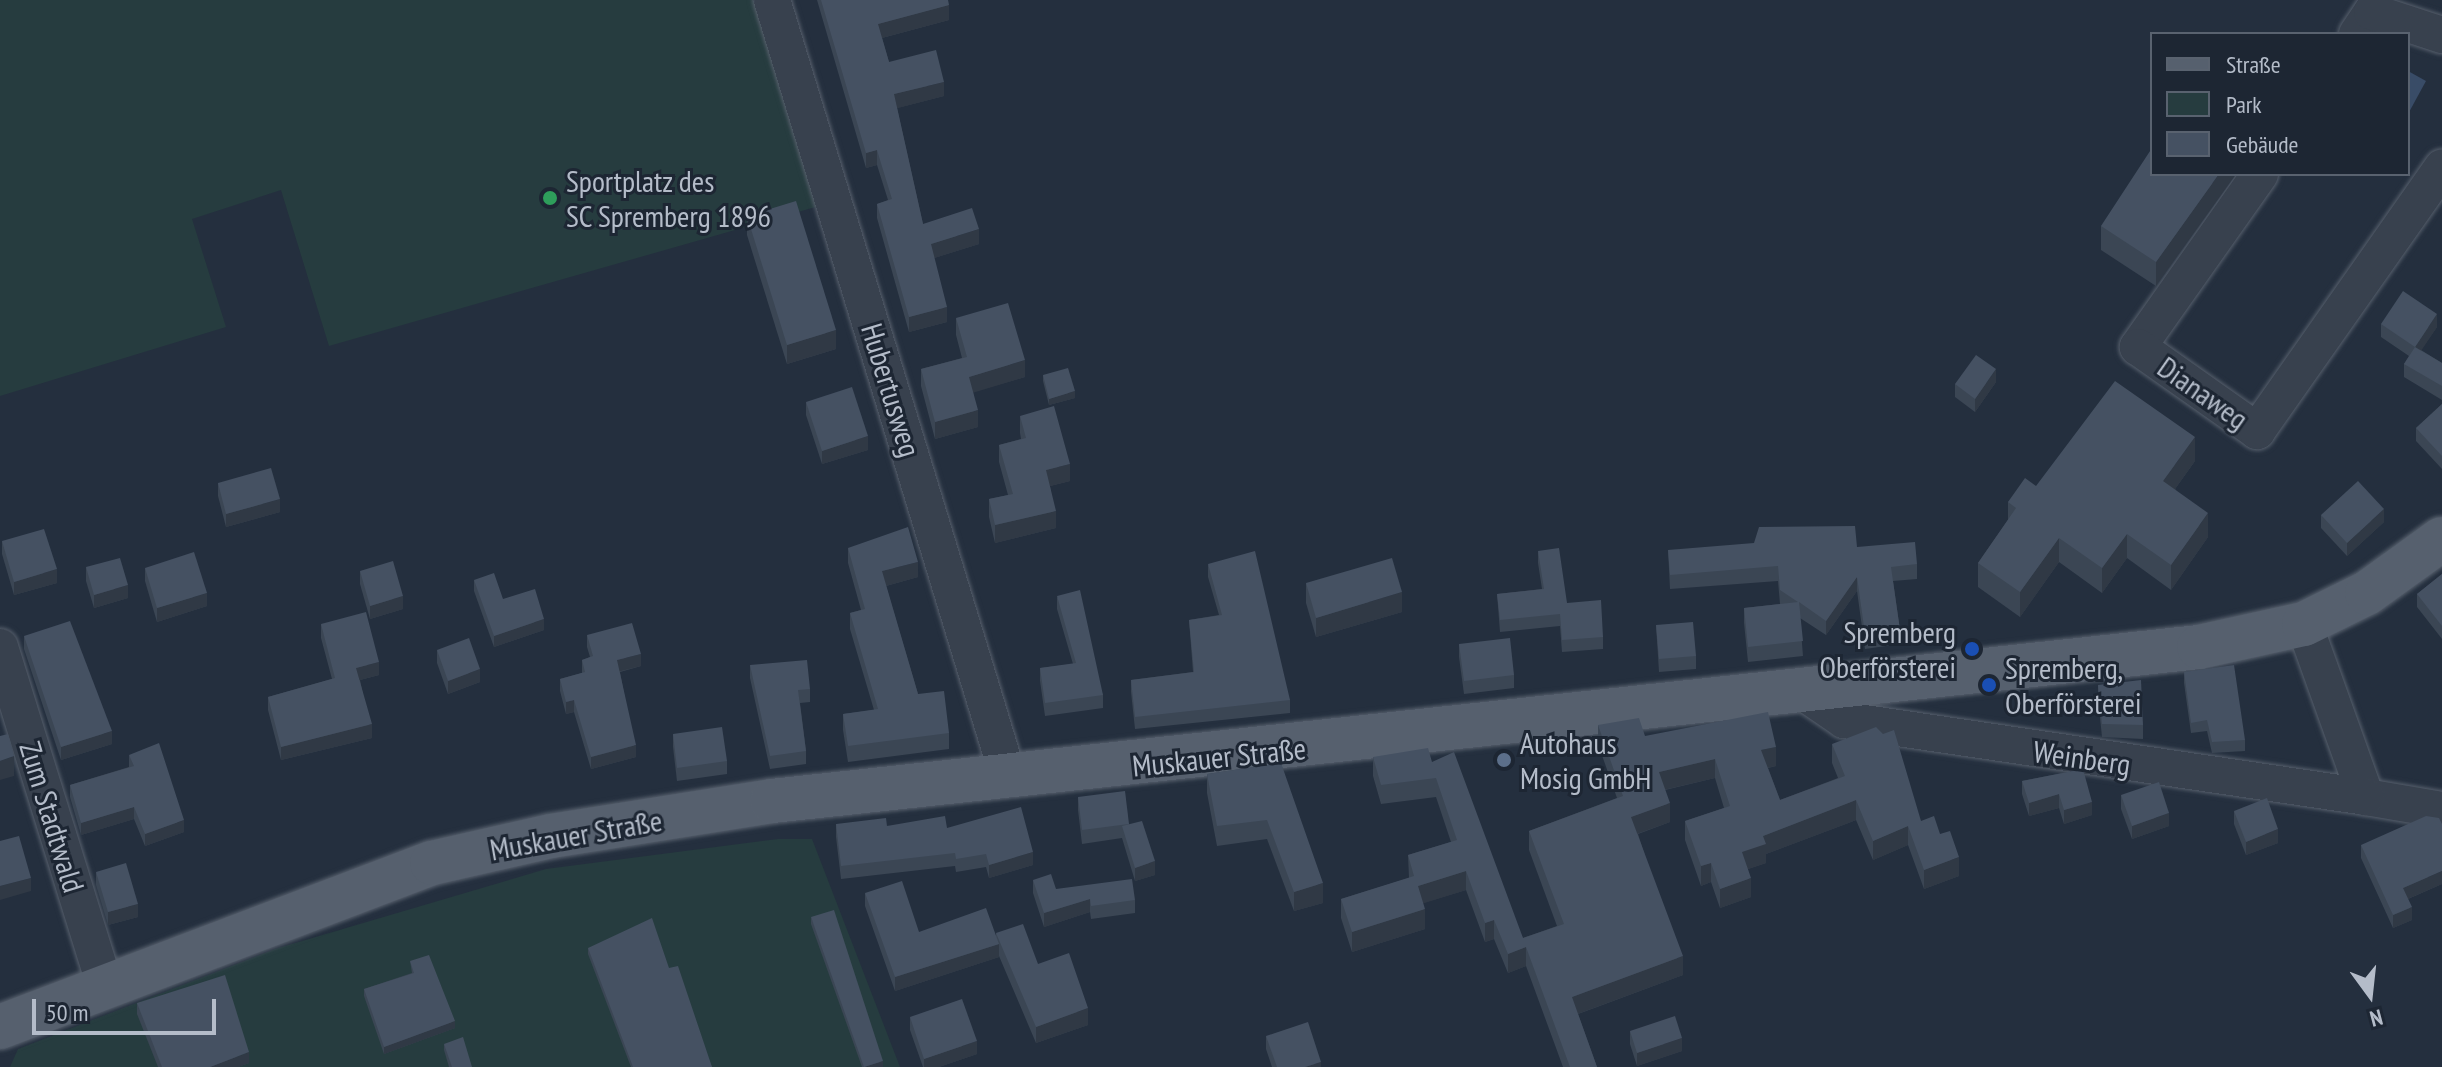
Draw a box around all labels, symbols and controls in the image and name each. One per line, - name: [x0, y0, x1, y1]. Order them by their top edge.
- legend: [2150, 32, 2410, 176]
- text: Straße: [2226, 49, 2281, 80]
- text: Park: [2226, 89, 2262, 120]
- text: Gebäude: [2226, 129, 2298, 160]
- place label: Sportplatz des SC Spremberg 1896: [566, 163, 772, 234]
- marker: Sportplatz des SC Spremberg 1896: [541, 189, 559, 207]
- street label: Hubertusweg: [854, 319, 928, 461]
- street label: Dianaweg: [2151, 349, 2255, 437]
- place label: Spremberg Oberförsterei: [1820, 614, 1956, 684]
- marker: Spremberg Oberförsterei: [1963, 640, 1981, 658]
- place label: Spremberg, Oberförsterei: [2005, 650, 2141, 720]
- marker: Spremberg, Oberförsterei: [1980, 676, 1998, 694]
- place label: Autohaus Mosig GmbH: [1520, 725, 1651, 796]
- street label: Muskauer Straße: [1130, 730, 1308, 784]
- street label: Weinberg: [2031, 733, 2133, 783]
- street label: Zum Stadtwald: [12, 737, 92, 897]
- marker: Autohaus Mosig GmbH: [1495, 751, 1513, 769]
- street label: Muskauer Straße: [487, 802, 665, 868]
- north arrow: [2330, 955, 2410, 1035]
- scale bar: [36, 983, 220, 1033]
- text: 50 m: [46, 997, 88, 1028]
- text: N: [2367, 1003, 2386, 1033]

